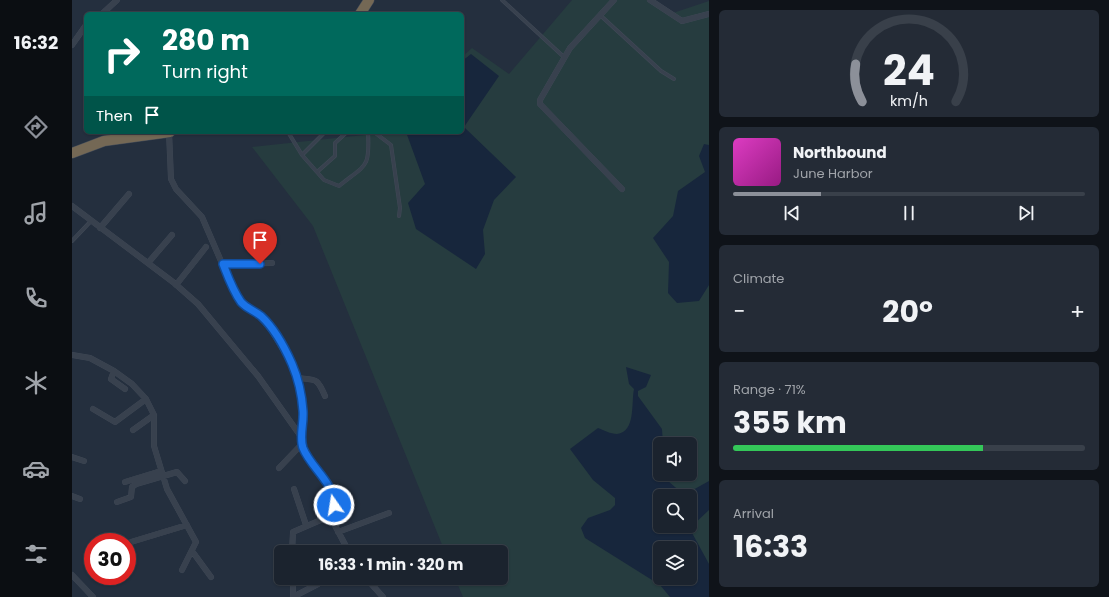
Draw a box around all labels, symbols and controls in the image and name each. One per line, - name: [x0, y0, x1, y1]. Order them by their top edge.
- text: 280 m: [162, 21, 250, 60]
- icon: right: [96, 28, 148, 80]
- text: 16:32: [14, 30, 58, 55]
- text: 24: [883, 41, 935, 100]
- text: Turn right: [162, 59, 248, 84]
- text: km/h: [890, 90, 928, 110]
- icon: arrive: [141, 104, 163, 126]
- text: Then: [96, 105, 133, 126]
- icon: directions: [22, 113, 50, 141]
- text: Northbound: [793, 142, 887, 163]
- text: June Harbor: [793, 164, 873, 183]
- icon: music: [22, 199, 50, 227]
- icon: previous: [781, 202, 803, 224]
- icon: pause: [898, 202, 920, 224]
- icon: next: [1015, 202, 1037, 224]
- pin: [243, 223, 277, 264]
- icon: arrive: [249, 229, 271, 251]
- text: Climate: [733, 269, 784, 288]
- icon: phone: [22, 284, 50, 312]
- text: 20°: [882, 290, 933, 333]
- text: −: [733, 296, 745, 327]
- text: +: [1070, 296, 1085, 327]
- icon: climate: [22, 369, 50, 397]
- text: Range · 71%: [733, 380, 806, 399]
- text: 355 km: [733, 401, 847, 444]
- map controls: [653, 437, 697, 585]
- button: sound: [653, 437, 697, 481]
- icon: car: [22, 455, 50, 483]
- position arrow: [313, 484, 355, 526]
- button: search: [653, 489, 697, 533]
- text: Arrival: [733, 504, 774, 523]
- text: 16:33: [733, 525, 808, 568]
- speed limit sign: 30: [84, 533, 136, 585]
- icon: filters: [22, 540, 50, 568]
- button: layers: [653, 541, 697, 585]
- text: 16:33 · 1 min · 320 m: [318, 554, 464, 575]

